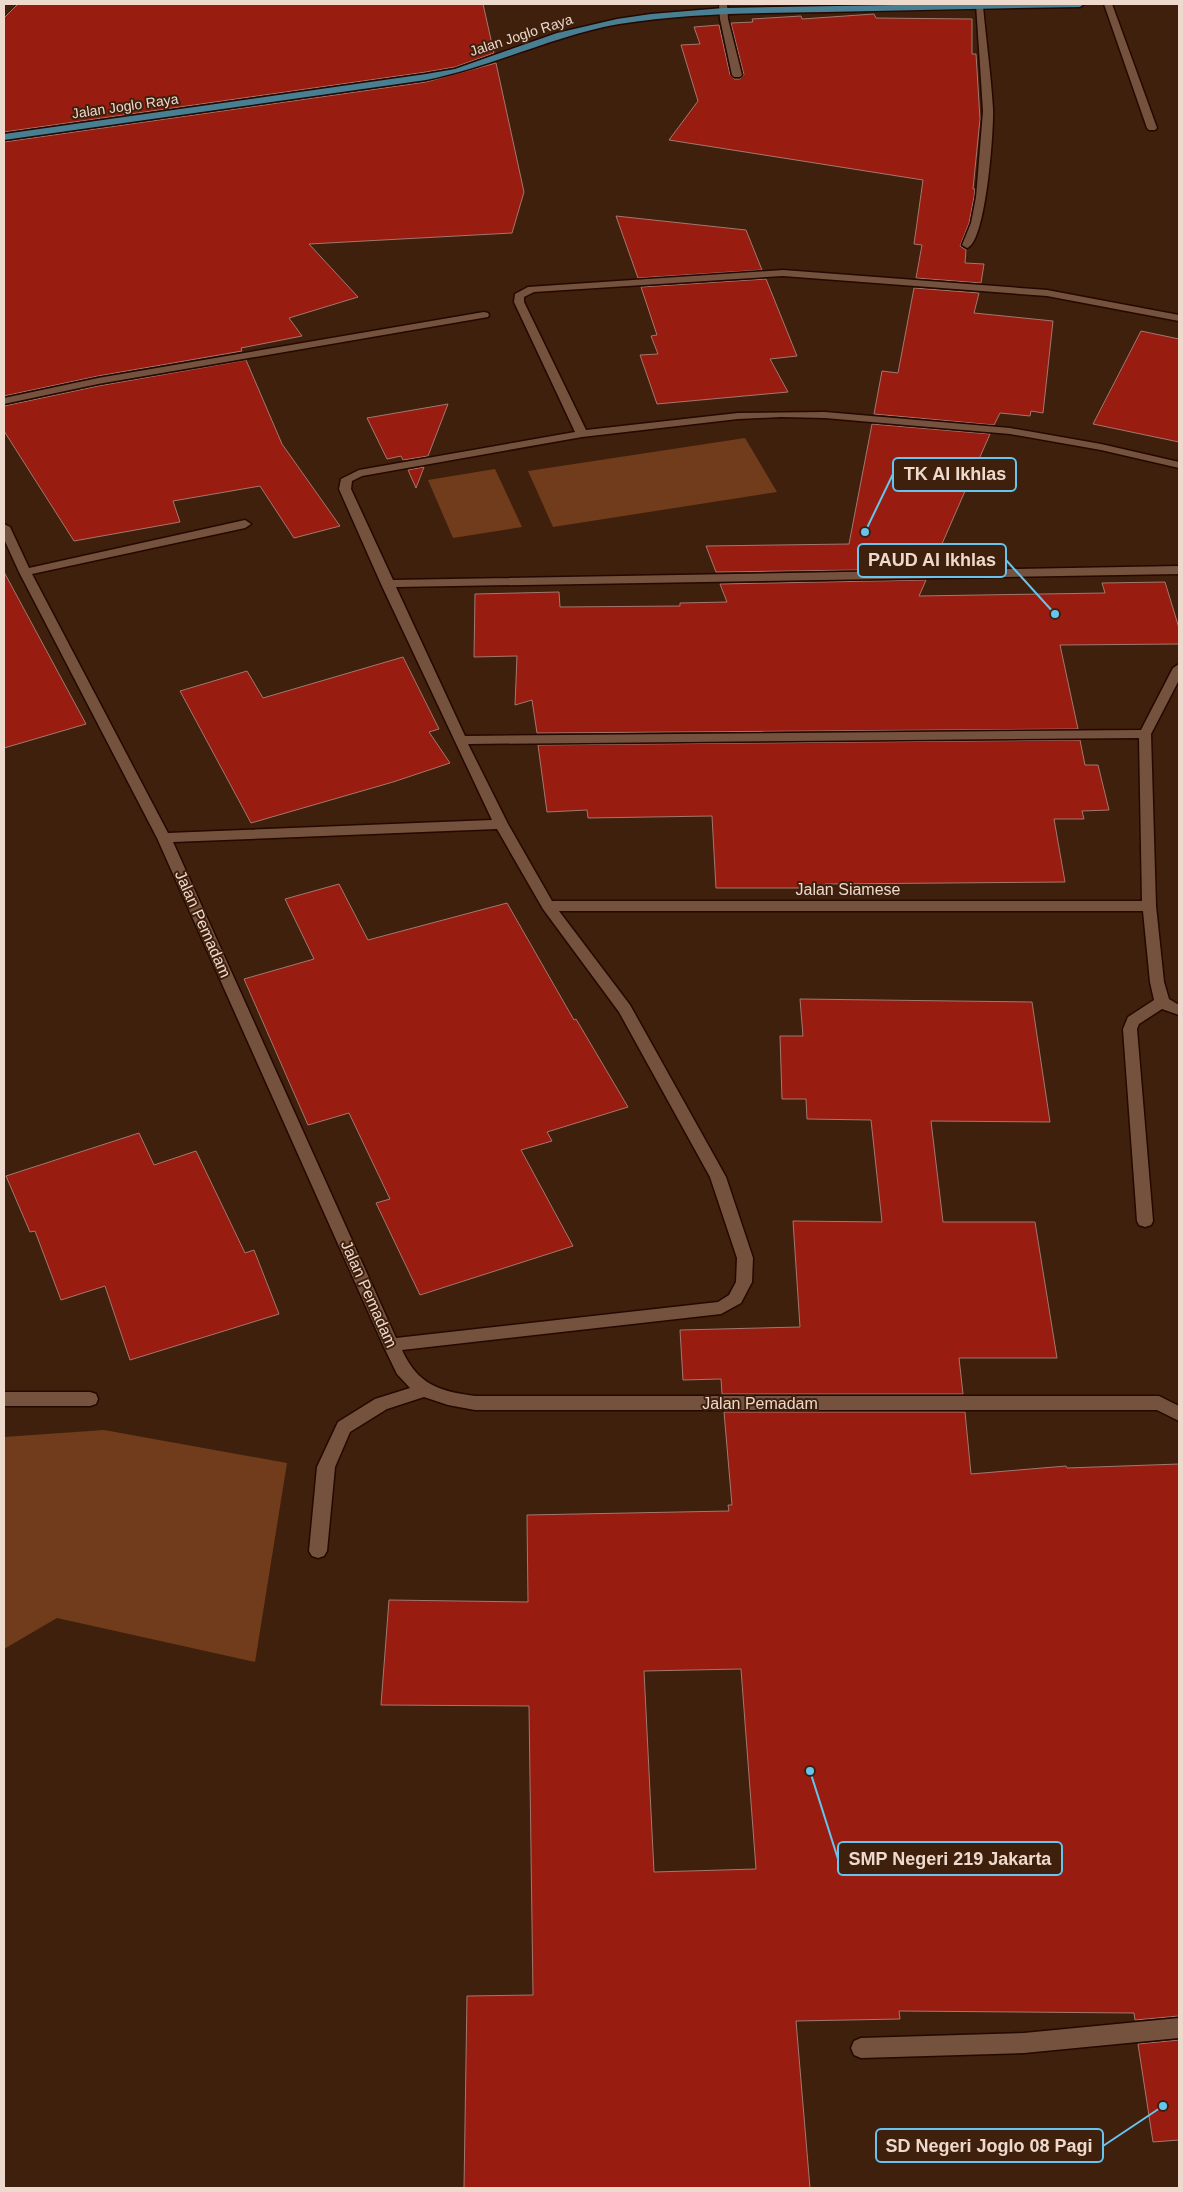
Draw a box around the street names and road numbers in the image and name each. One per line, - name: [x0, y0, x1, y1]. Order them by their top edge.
- street label: Jalan Joglo Raya: [467, 11, 575, 59]
- street label: Jalan Joglo Raya: [71, 91, 179, 121]
- street label: Jalan Pemadam: [172, 868, 234, 980]
- street label: Jalan Siamese: [796, 881, 901, 898]
- street label: Jalan Pemadam: [338, 1238, 400, 1350]
- street label: Jalan Pemadam: [702, 1395, 818, 1412]

